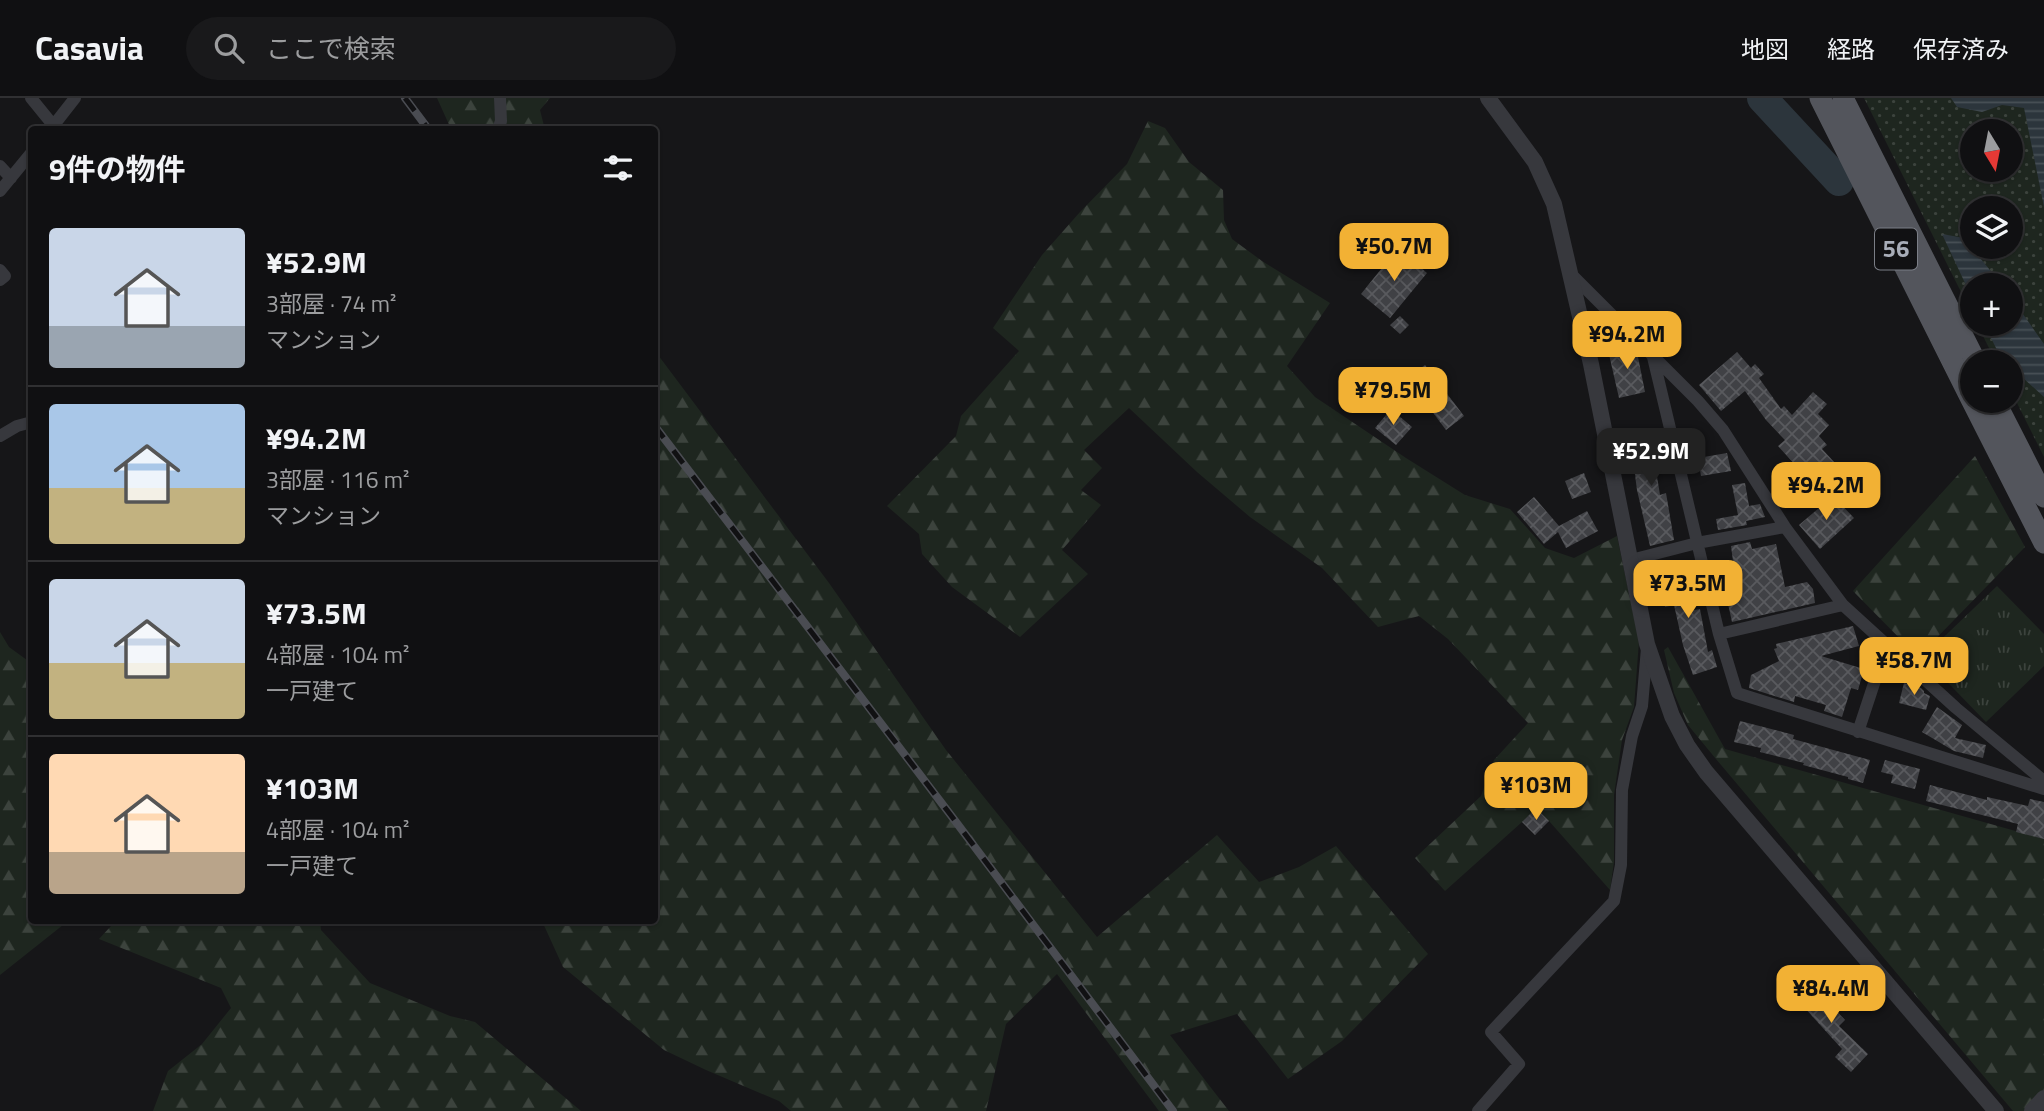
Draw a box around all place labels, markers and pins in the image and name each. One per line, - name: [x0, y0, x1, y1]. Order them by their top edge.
- pin: ¥50.7M: [1337, 223, 1451, 283]
- pin: ¥94.2M: [1570, 312, 1684, 371]
- pin: ¥79.5M: [1336, 368, 1450, 427]
- pin: ¥52.9M: [1594, 428, 1708, 488]
- pin: ¥94.2M: [1769, 462, 1883, 522]
- pin: ¥73.5M: [1631, 560, 1745, 620]
- pin: ¥58.7M: [1857, 638, 1971, 697]
- pin: ¥103M: [1487, 762, 1585, 822]
- pin: ¥84.4M: [1774, 965, 1888, 1025]

